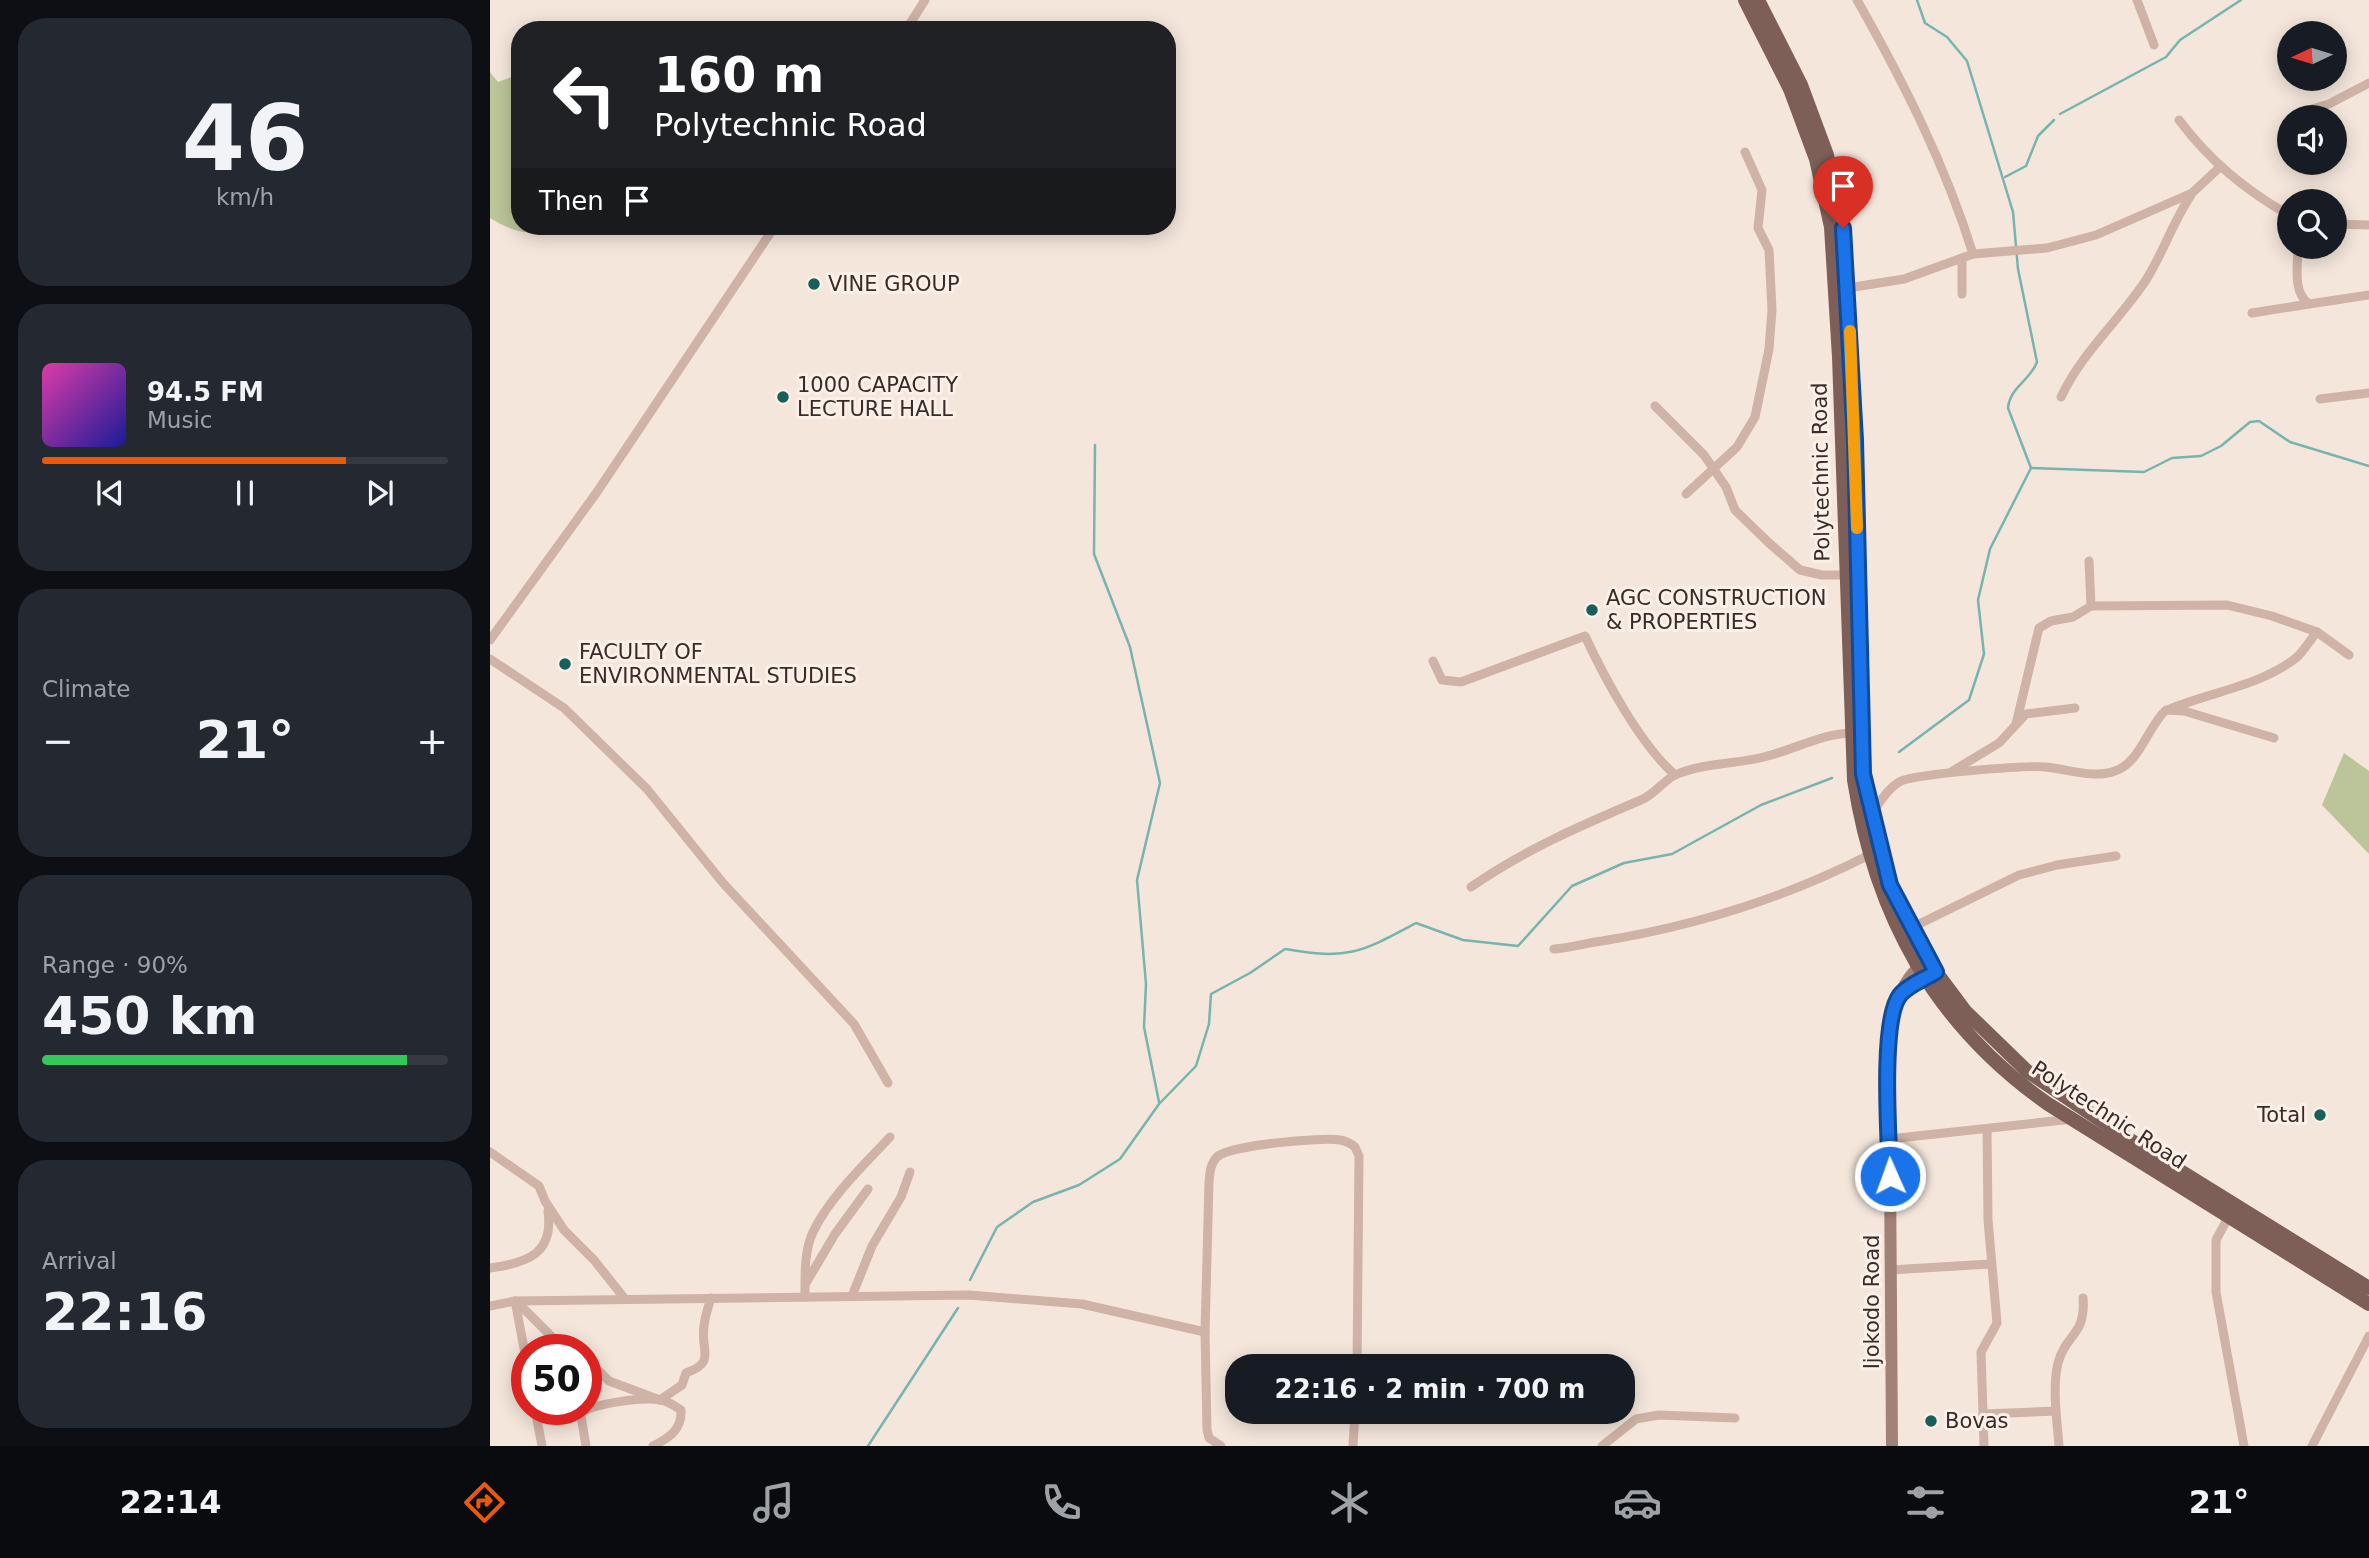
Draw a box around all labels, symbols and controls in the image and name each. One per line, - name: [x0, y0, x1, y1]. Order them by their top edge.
- north arrow: [2277, 21, 2347, 91]
- map controls: [2277, 21, 2347, 259]
- text: 160 m: [654, 47, 824, 104]
- icon: left: [539, 49, 630, 140]
- text: 46: [182, 86, 308, 191]
- button: sound: [2277, 105, 2347, 175]
- text: Polytechnic Road: [654, 106, 927, 144]
- pin: [1813, 156, 1873, 228]
- icon: arrive: [1824, 167, 1862, 205]
- icon: arrive: [618, 182, 656, 220]
- text: km/h: [216, 184, 274, 210]
- text: Then: [539, 186, 604, 216]
- button: search: [2277, 189, 2347, 259]
- place label: VINE GROUP: [828, 272, 960, 296]
- marker: VINE GROUP: [806, 276, 822, 292]
- place label: 1000 CAPACITY LECTURE HALL: [797, 373, 958, 421]
- text: 94.5 FM: [147, 377, 264, 407]
- street label: Polytechnic Road: [1807, 382, 1835, 562]
- marker: 1000 CAPACITY LECTURE HALL: [775, 389, 791, 405]
- text: Music: [147, 407, 212, 433]
- icon: previous: [91, 474, 129, 512]
- icon: pause: [226, 474, 264, 512]
- icon: next: [361, 474, 399, 512]
- place label: AGC CONSTRUCTION & PROPERTIES: [1606, 586, 1827, 634]
- marker: AGC CONSTRUCTION & PROPERTIES: [1584, 602, 1600, 618]
- place label: FACULTY OF ENVIRONMENTAL STUDIES: [579, 640, 857, 688]
- marker: FACULTY OF ENVIRONMENTAL STUDIES: [557, 656, 573, 672]
- text: Climate: [42, 676, 131, 702]
- text: 21°: [196, 710, 294, 770]
- text: −: [42, 719, 74, 763]
- text: +: [416, 719, 448, 763]
- text: Range · 90%: [42, 952, 188, 978]
- text: 450 km: [42, 986, 257, 1046]
- street label: Polytechnic Road: [2027, 1056, 2191, 1174]
- place label: Total: [2256, 1103, 2306, 1127]
- marker: Total: [2312, 1107, 2328, 1123]
- position arrow: [1853, 1139, 1927, 1213]
- street label: Ijokodo Road: [1860, 1235, 1884, 1369]
- text: Arrival: [42, 1248, 117, 1274]
- text: 22:16: [42, 1282, 208, 1342]
- speed limit sign: 50: [511, 1334, 602, 1425]
- text: 22:16 · 2 min · 700 m: [1275, 1374, 1585, 1404]
- place label: Bovas: [1945, 1409, 2009, 1433]
- marker: Bovas: [1923, 1413, 1939, 1429]
- icon: directions: [460, 1478, 509, 1527]
- icon: music: [749, 1478, 798, 1527]
- icon: phone: [1037, 1478, 1086, 1527]
- icon: climate: [1325, 1478, 1374, 1527]
- icon: car: [1613, 1478, 1662, 1527]
- icon: filters: [1901, 1478, 1950, 1527]
- text: 22:14: [120, 1483, 221, 1521]
- text: 21°: [2189, 1483, 2249, 1521]

